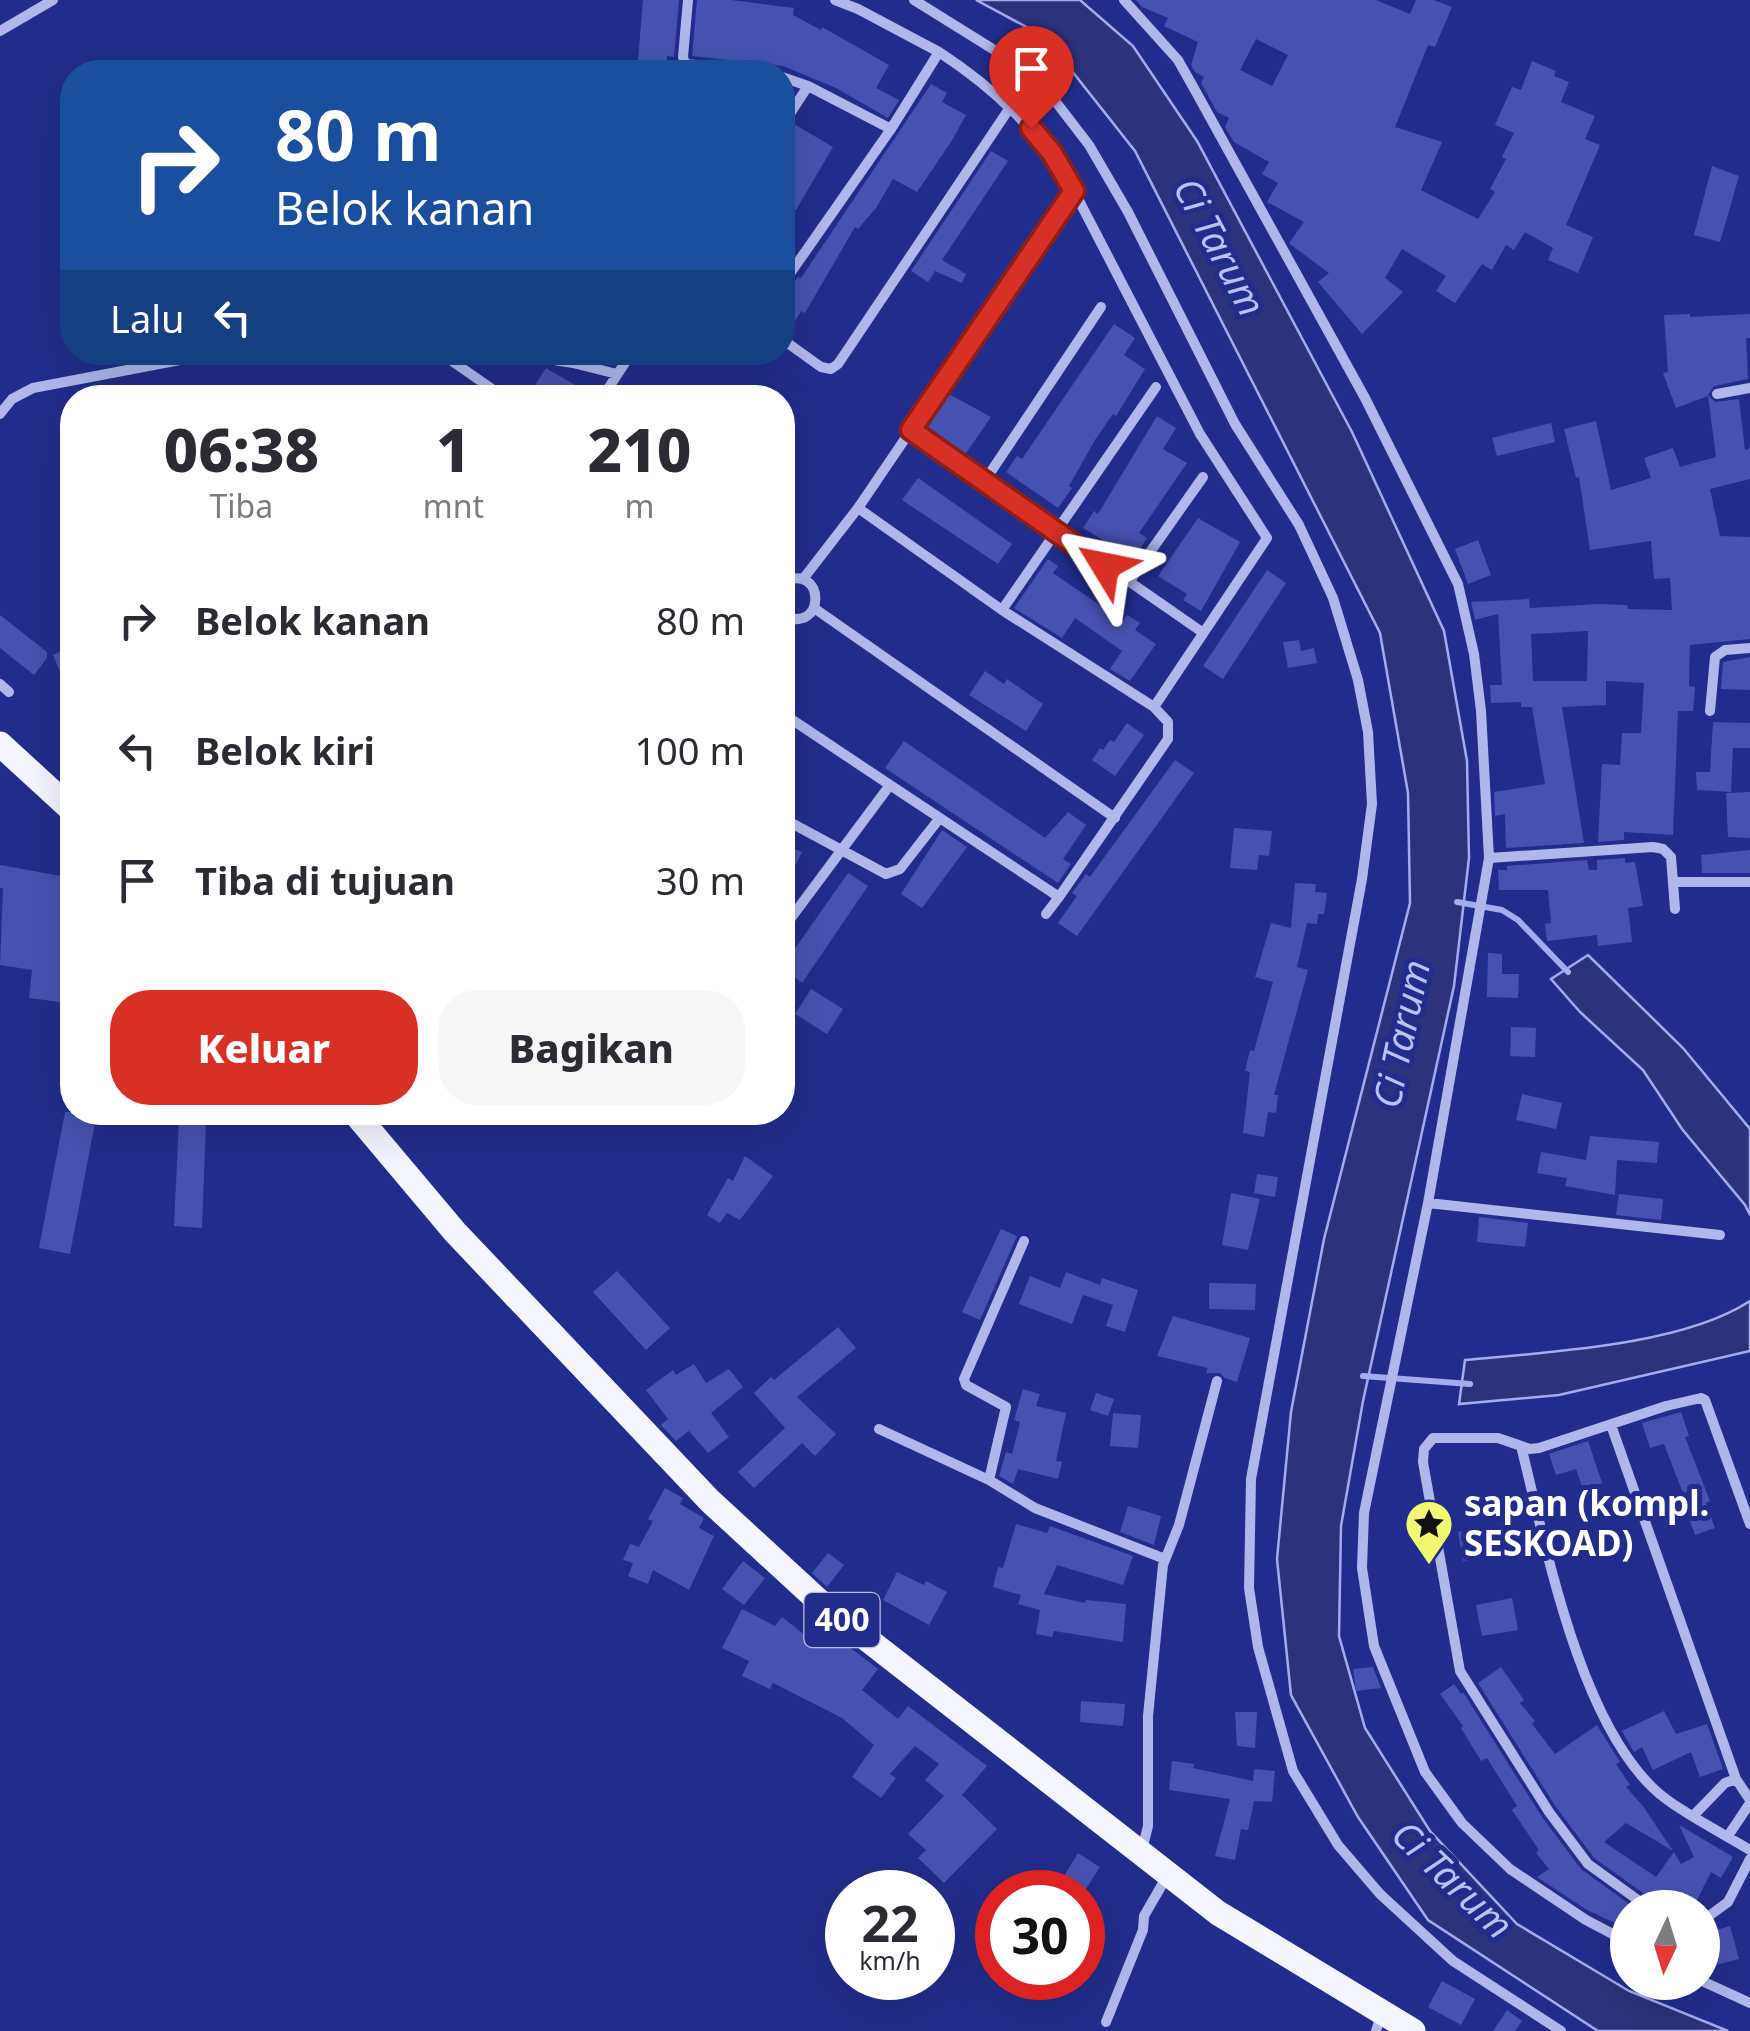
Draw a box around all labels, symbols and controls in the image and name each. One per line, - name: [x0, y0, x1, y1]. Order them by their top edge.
- pin: [989, 26, 1074, 129]
- icon: arrive: [1004, 41, 1059, 96]
- text: 80 m: [275, 86, 442, 182]
- icon: right: [110, 100, 240, 230]
- water label: Ci Tarum: [1163, 168, 1279, 324]
- text: Belok kanan: [275, 177, 534, 238]
- icon: left: [205, 290, 260, 345]
- text: Lalu: [110, 292, 185, 344]
- text: 06:38: [163, 408, 319, 490]
- text: 1: [436, 408, 471, 490]
- text: 210: [587, 408, 692, 490]
- text: Tiba: [210, 484, 273, 527]
- text: mnt: [423, 484, 484, 527]
- text: m: [625, 484, 654, 527]
- position arrow: [1053, 514, 1157, 618]
- icon: right: [110, 593, 165, 648]
- text: Belok kanan: [195, 594, 430, 646]
- text: 80 m: [656, 594, 745, 646]
- icon: left: [110, 723, 165, 778]
- text: Belok kiri: [195, 724, 375, 776]
- text: 100 m: [634, 724, 745, 776]
- icon: arrive: [110, 853, 165, 908]
- text: Tiba di tujuan: [195, 854, 455, 906]
- text: 30 m: [656, 854, 745, 906]
- water label: Ci Tarum: [1359, 955, 1441, 1112]
- button: Keluar: [110, 990, 418, 1105]
- button: Bagikan: [438, 990, 745, 1105]
- place label: sapan (kompl. SESKOAD): [1464, 1479, 1709, 1566]
- place icon: sapan (kompl. SESKOAD): [1403, 1498, 1455, 1566]
- road number: 400: [804, 1593, 880, 1647]
- water label: Ci Tarum: [1381, 1808, 1525, 1949]
- speed limit sign: 30: [975, 1870, 1105, 2000]
- text: 22: [861, 1889, 919, 1957]
- north arrow: [1610, 1890, 1720, 2000]
- map controls: [1610, 1890, 1720, 2000]
- text: km/h: [859, 1943, 921, 1977]

